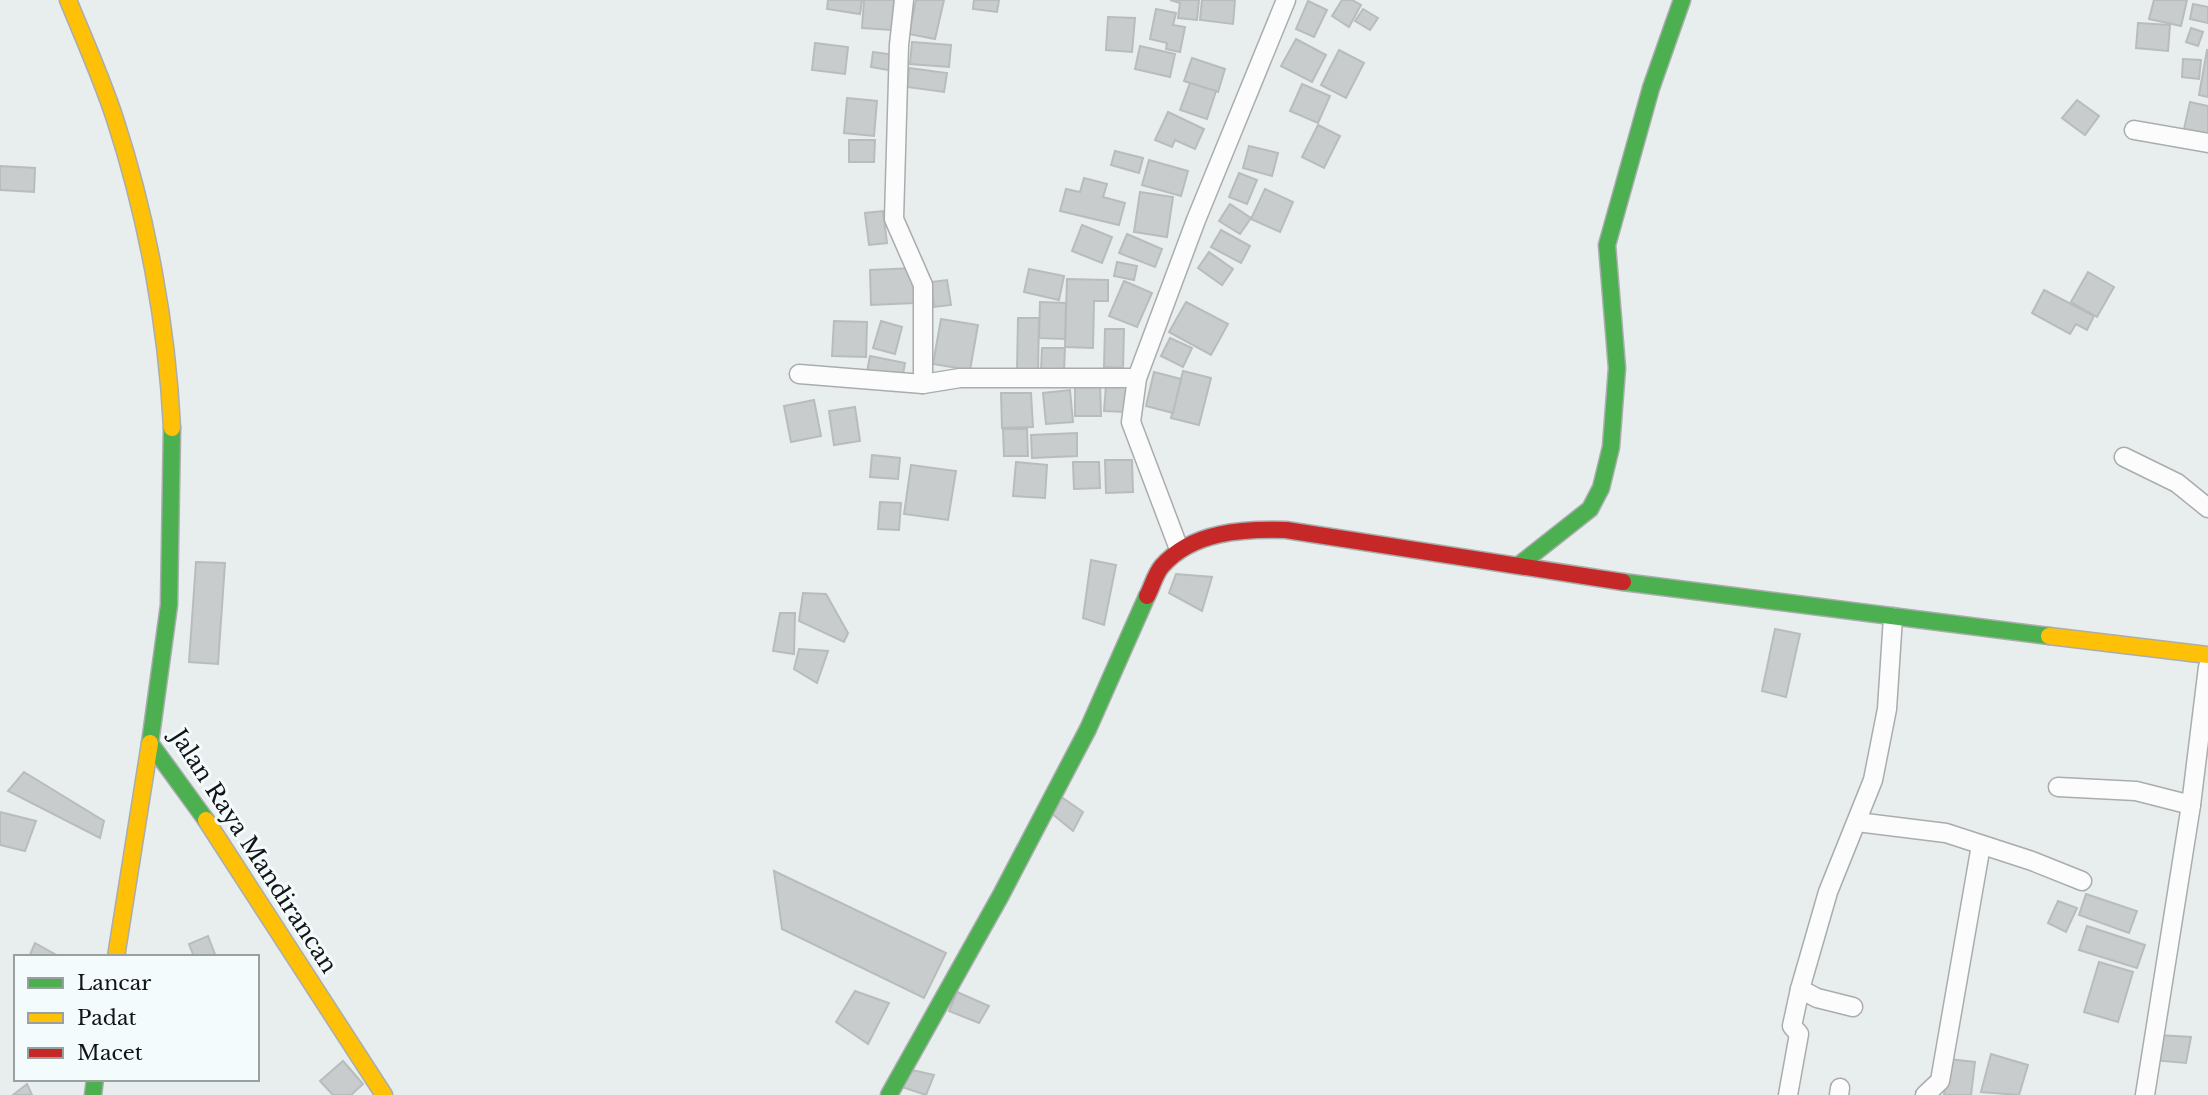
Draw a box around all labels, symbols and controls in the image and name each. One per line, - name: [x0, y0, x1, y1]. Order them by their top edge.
- street label: Jalan Raya Mandirancan: [163, 721, 343, 978]
- legend: [14, 955, 259, 1081]
- text: Lancar: [77, 970, 151, 996]
- text: Padat: [77, 1005, 137, 1031]
- text: Macet: [77, 1040, 143, 1066]

